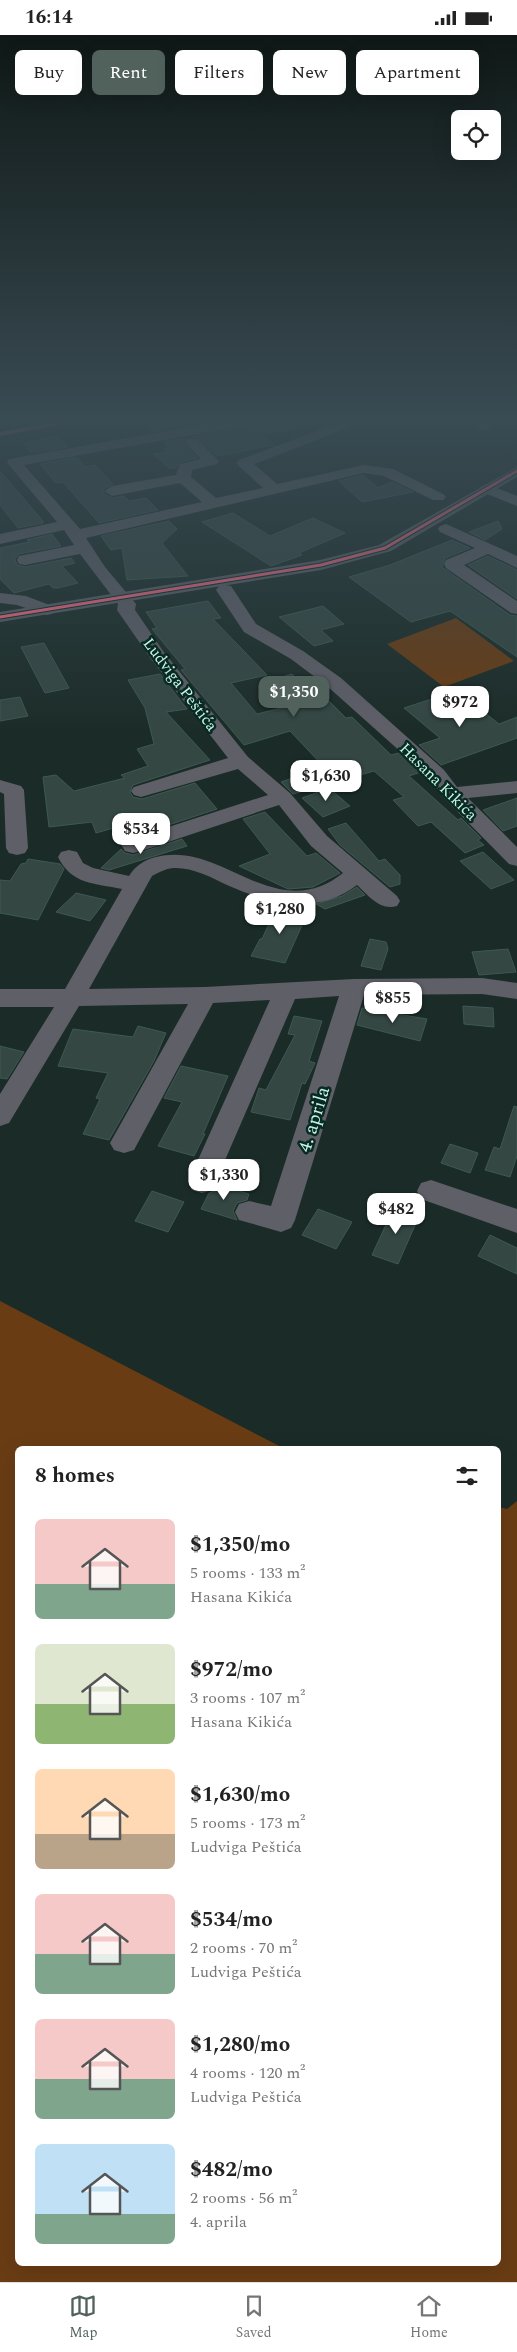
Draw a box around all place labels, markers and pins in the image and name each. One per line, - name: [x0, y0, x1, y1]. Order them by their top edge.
- pin: $1,350: [253, 675, 335, 718]
- pin: $972: [430, 685, 490, 728]
- pin: $1,630: [285, 759, 367, 802]
- pin: $534: [111, 813, 171, 855]
- pin: $1,280: [239, 893, 321, 935]
- pin: $855: [363, 981, 423, 1024]
- pin: $1,330: [183, 1159, 265, 1201]
- pin: $482: [366, 1193, 426, 1235]

